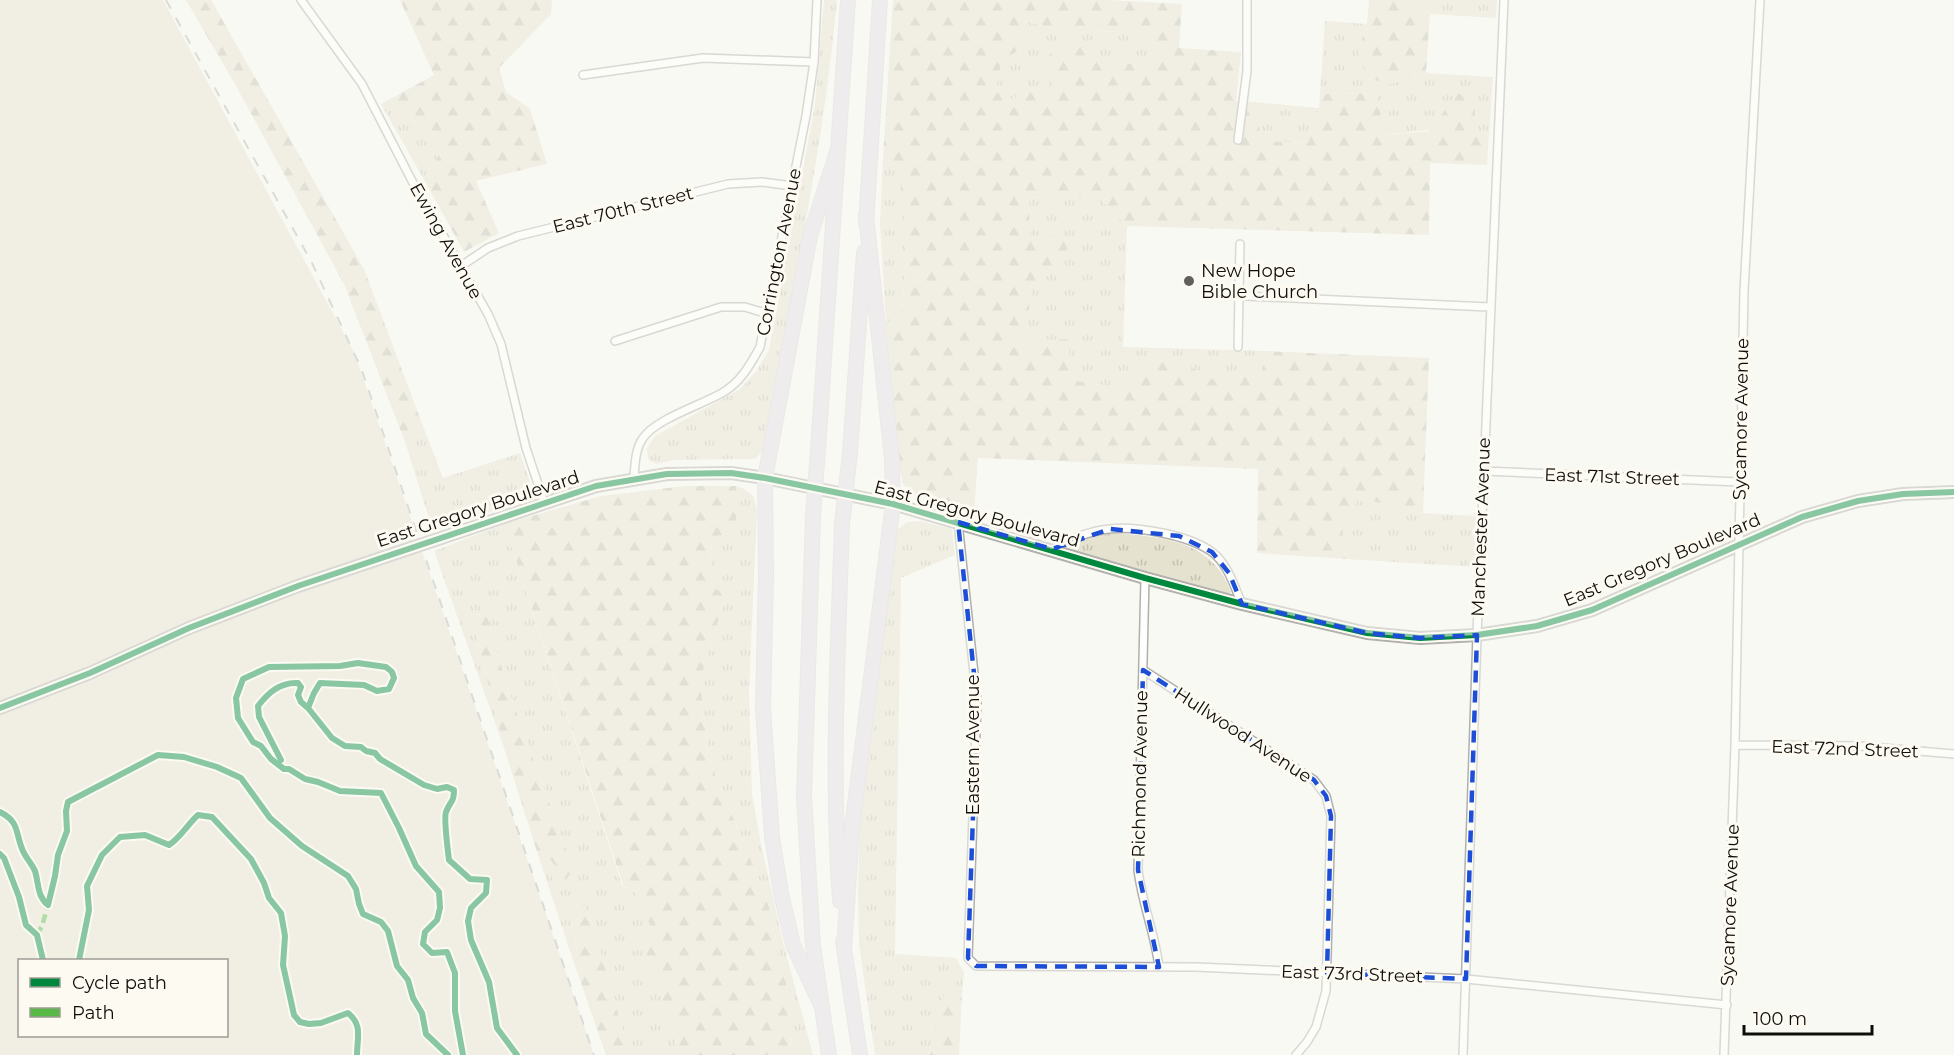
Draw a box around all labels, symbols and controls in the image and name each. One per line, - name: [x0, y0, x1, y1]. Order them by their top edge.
- street label: Corrington Avenue: [752, 166, 806, 338]
- street label: Ewing Avenue: [405, 179, 487, 303]
- street label: East 70th Street: [550, 182, 696, 238]
- place label: New Hope Bible Church: [1201, 260, 1318, 303]
- marker: New Hope Bible Church: [1182, 274, 1196, 288]
- street label: Sycamore Avenue: [1729, 338, 1753, 500]
- street label: Manchester Avenue: [1467, 437, 1495, 617]
- street label: East 71st Street: [1544, 464, 1680, 490]
- street label: East Gregory Boulevard: [374, 466, 582, 552]
- street label: East Gregory Boulevard: [872, 476, 1082, 552]
- street label: East Gregory Boulevard: [1560, 508, 1764, 612]
- street label: Eastern Avenue: [962, 674, 984, 816]
- street label: Hullwood Avenue: [1170, 682, 1316, 788]
- street label: Richmond Avenue: [1128, 690, 1152, 858]
- street label: East 72nd Street: [1771, 735, 1919, 763]
- street label: Sycamore Avenue: [1716, 823, 1744, 986]
- legend: [18, 959, 228, 1037]
- street label: East 73rd Street: [1281, 961, 1423, 987]
- text: Cycle path: [72, 972, 167, 994]
- scale bar: [1744, 998, 1872, 1036]
- text: Path: [72, 1002, 115, 1024]
- text: 100 m: [1753, 1008, 1807, 1030]

